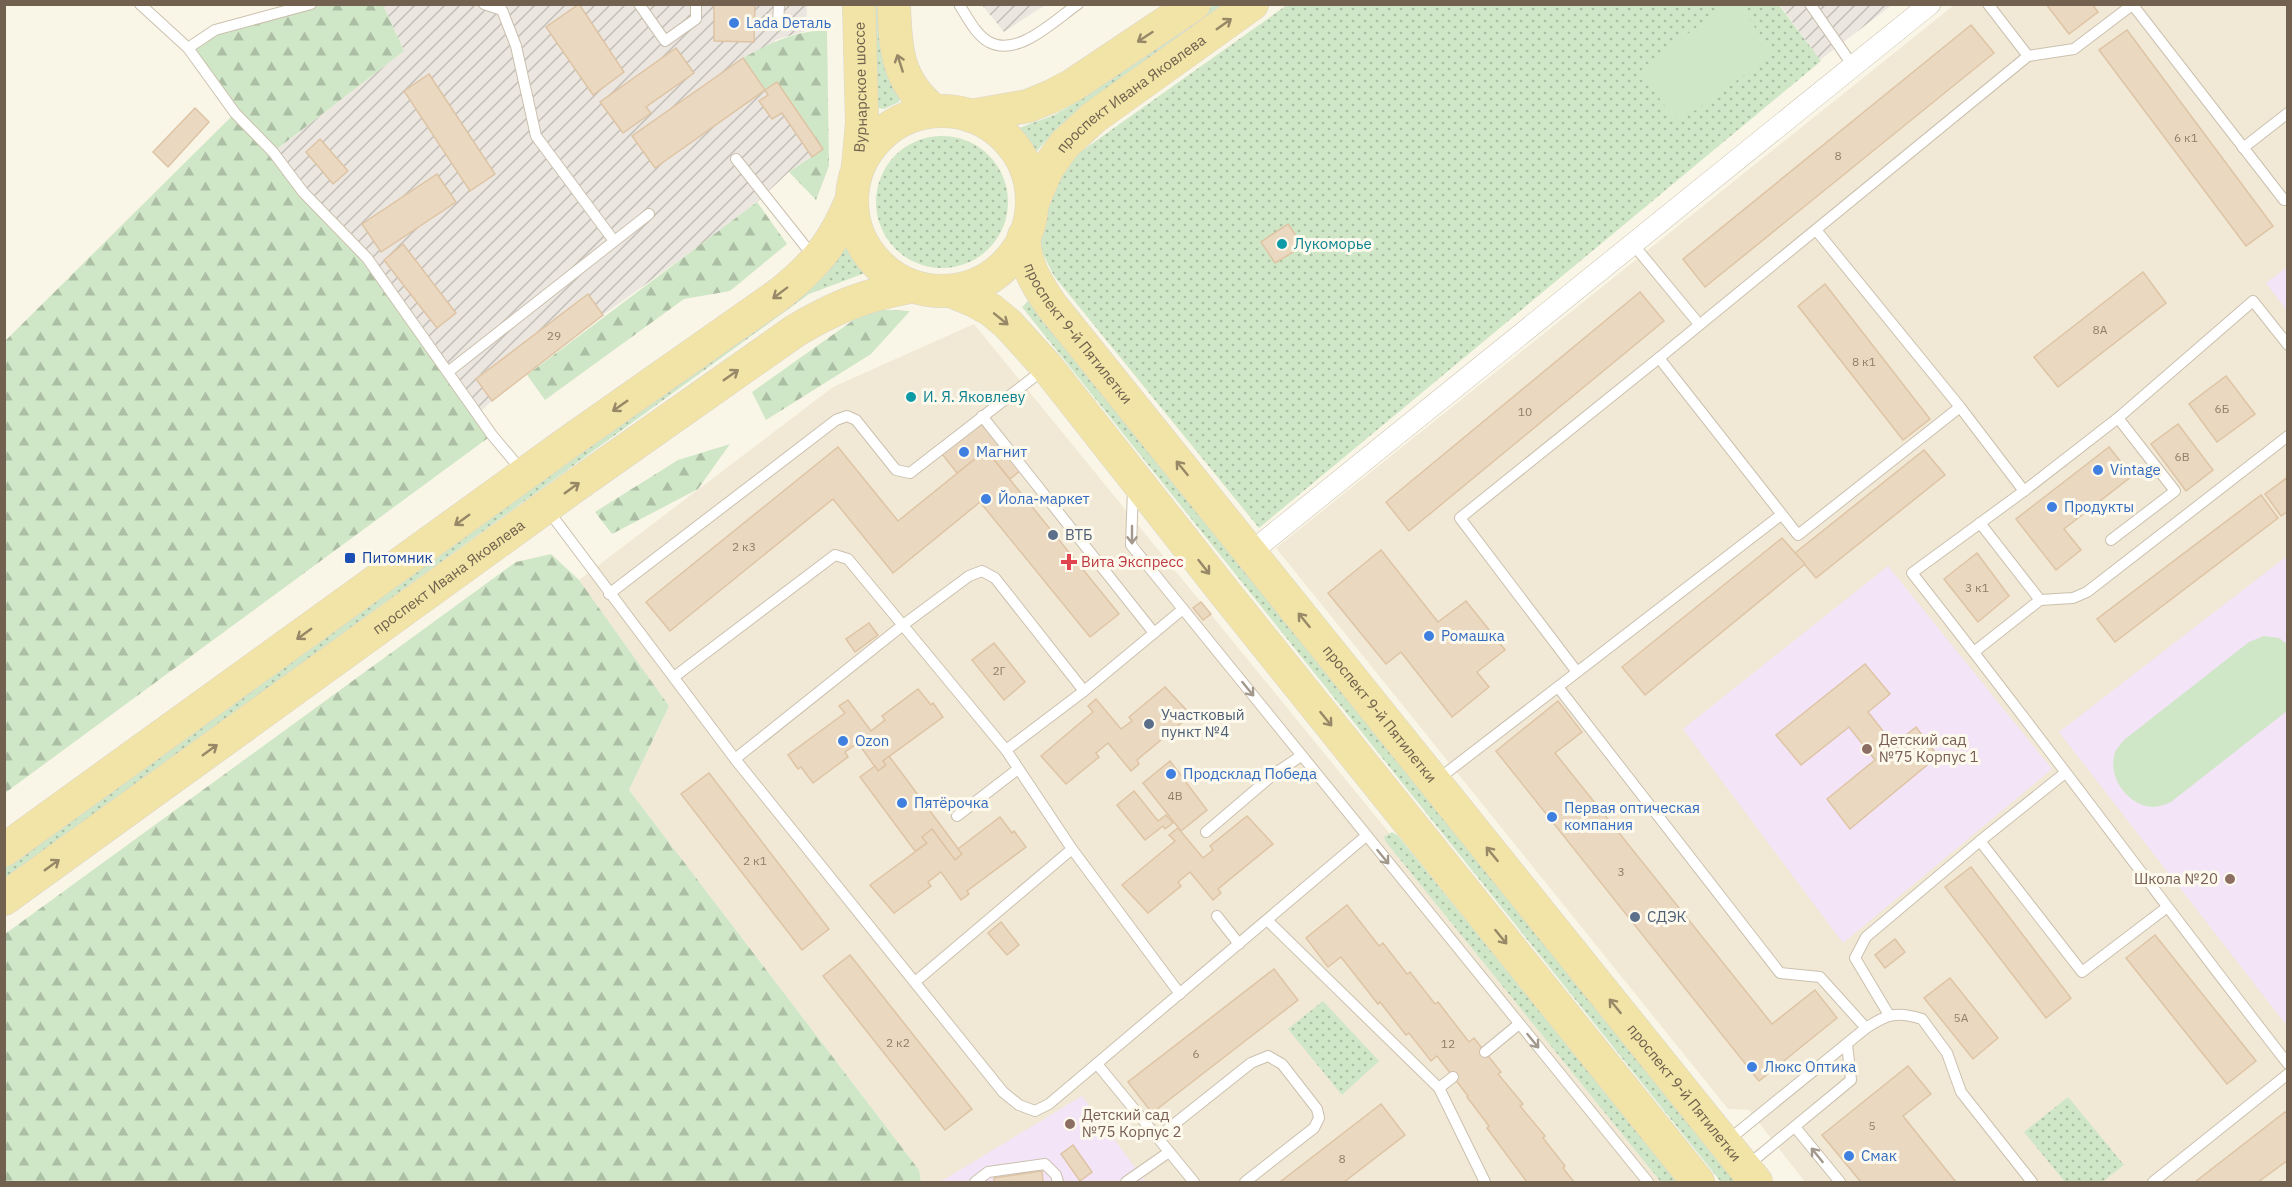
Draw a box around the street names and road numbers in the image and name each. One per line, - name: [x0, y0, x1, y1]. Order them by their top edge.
- street label: Вурнарское шоссе: [849, 22, 871, 153]
- street label: проспект Ивана Яковлева: [1052, 30, 1209, 156]
- street label: проспект 9-й Пятилетки: [1020, 260, 1137, 408]
- street label: проспект Ивана Яковлева: [368, 515, 528, 638]
- street label: проспект 9-й Пятилетки: [1319, 641, 1441, 786]
- street label: проспект 9-й Пятилетки: [1623, 1020, 1746, 1165]

